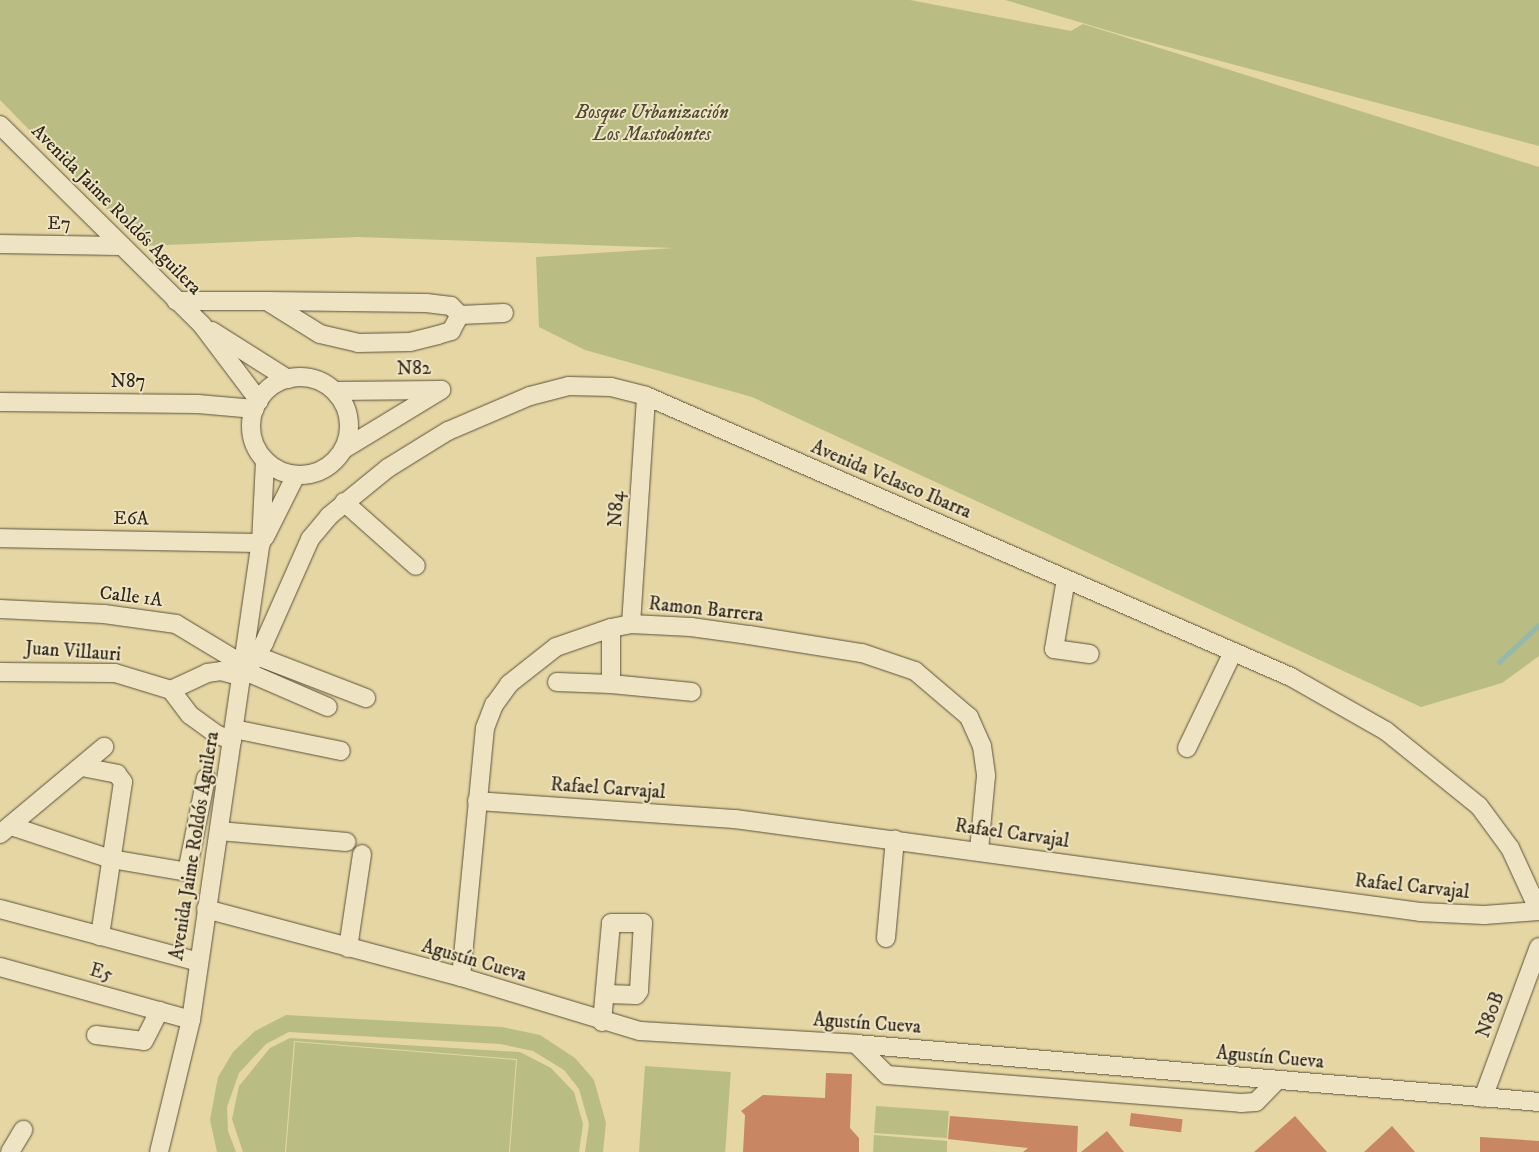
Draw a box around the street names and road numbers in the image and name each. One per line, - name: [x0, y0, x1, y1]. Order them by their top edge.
- street label: Avenida Jaime Roldós Aguilera: [26, 120, 206, 300]
- street label: E7: [47, 212, 71, 236]
- street label: N82: [397, 357, 431, 381]
- street label: N87: [110, 371, 146, 393]
- street label: Avenida Velasco Ibarra: [807, 436, 975, 524]
- street label: N84: [604, 490, 630, 528]
- street label: E6A: [113, 507, 149, 531]
- street label: Calle 1A: [98, 582, 164, 612]
- street label: Ramon Barrera: [647, 593, 765, 627]
- street label: Juan Villauri: [24, 637, 122, 667]
- street label: Avenida Jaime Roldós Aguilera: [166, 730, 224, 962]
- street label: Rafael Carvajal: [550, 774, 666, 804]
- street label: Rafael Carvajal: [953, 815, 1071, 853]
- street label: Rafael Carvajal: [1353, 870, 1471, 904]
- street label: Agustín Cueva: [419, 935, 529, 987]
- street label: E5: [87, 959, 115, 987]
- street label: N80B: [1472, 989, 1510, 1041]
- street label: Agustín Cueva: [812, 1009, 922, 1039]
- street label: Agustín Cueva: [1215, 1042, 1325, 1074]

